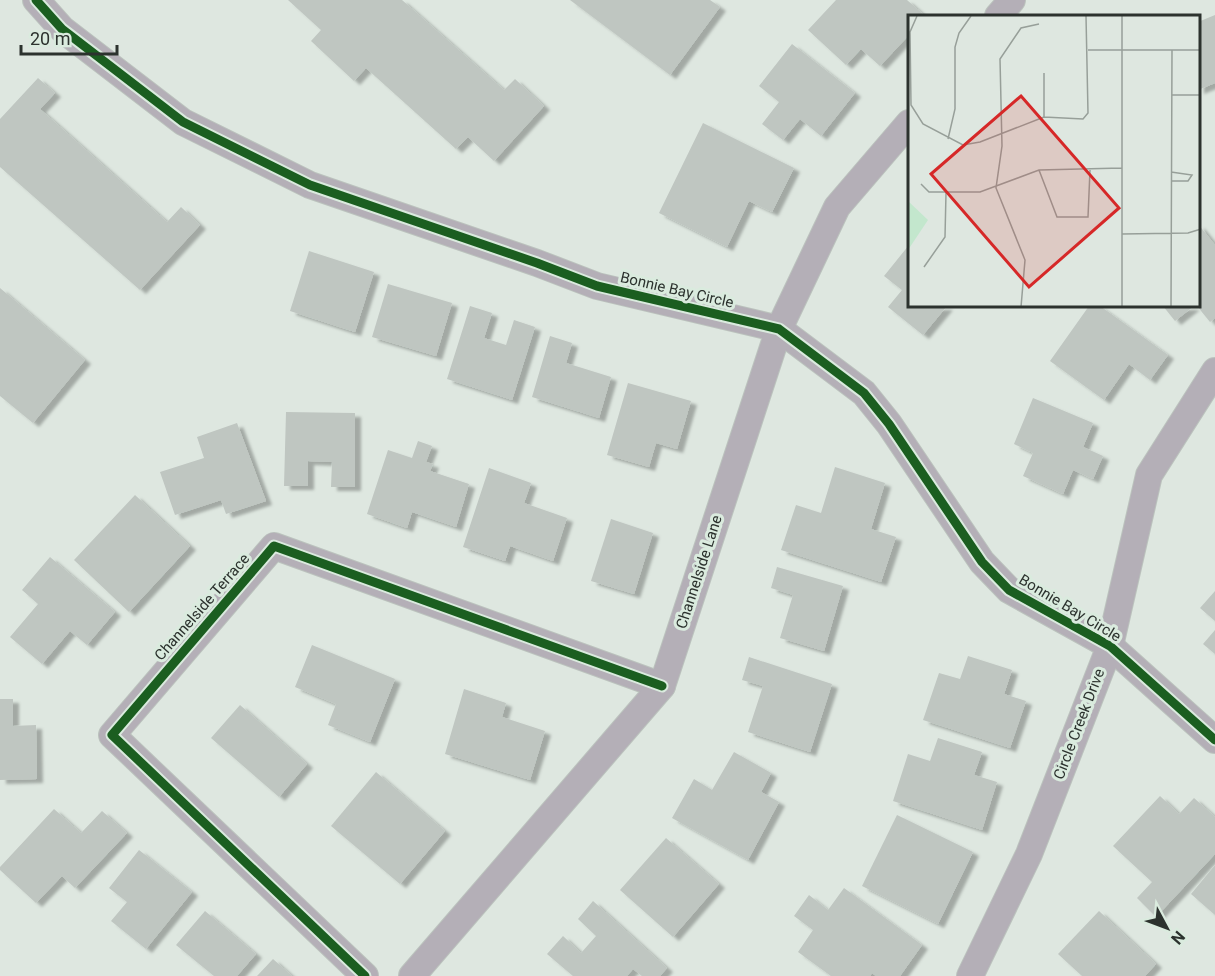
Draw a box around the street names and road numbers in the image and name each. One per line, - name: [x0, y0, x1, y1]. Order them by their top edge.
- street label: Bonnie Bay Circle: [619, 268, 735, 312]
- street label: Channelside Lane: [672, 513, 726, 631]
- street label: Channelside Terrace: [151, 550, 253, 664]
- street label: Bonnie Bay Circle: [1016, 570, 1124, 646]
- street label: Circle Creek Drive: [1050, 666, 1108, 782]

